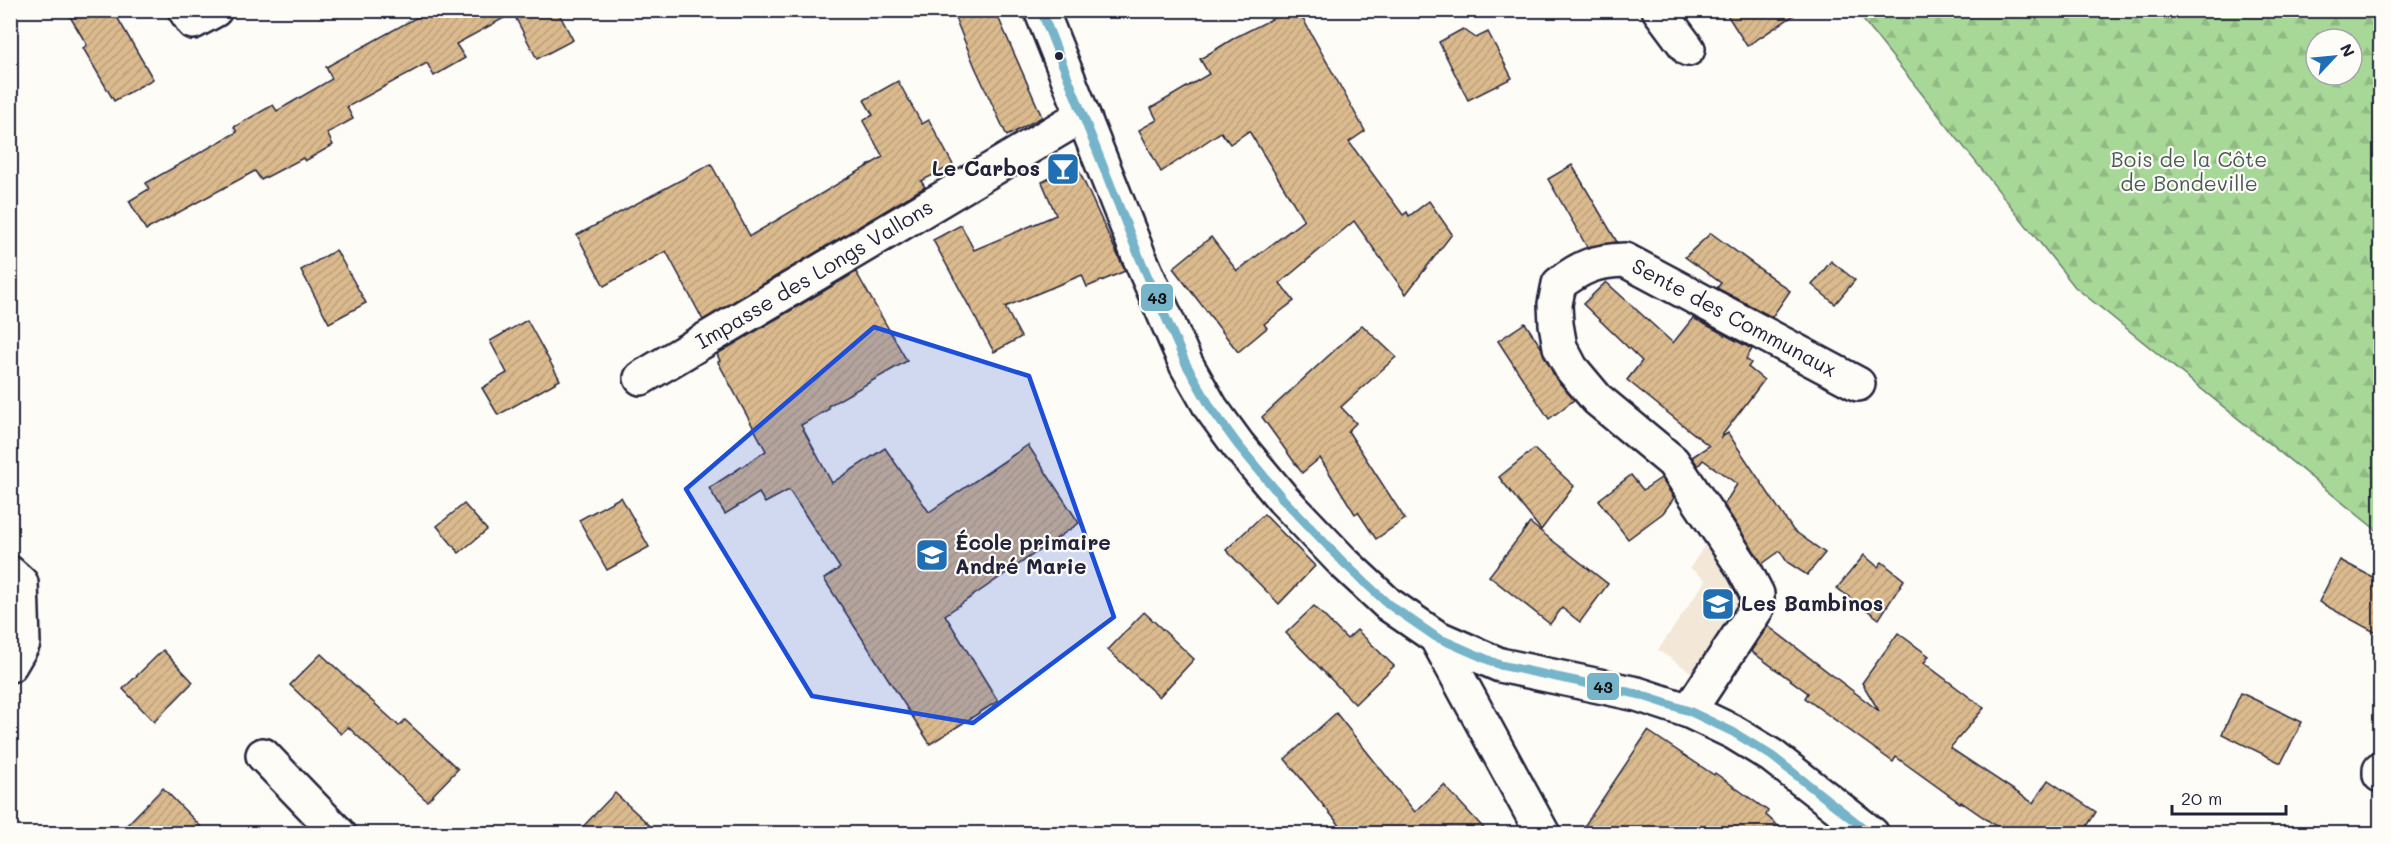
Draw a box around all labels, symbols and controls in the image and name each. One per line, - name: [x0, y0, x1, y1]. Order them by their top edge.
- north arrow: [2304, 27, 2364, 87]
- text: N: [2336, 40, 2360, 60]
- unlabelled marker: [1053, 50, 1065, 62]
- park label: Bois de la Côte de Bondeville: [2111, 145, 2267, 196]
- bar icon: Le Carbos: [1045, 151, 1081, 187]
- place label: Le Carbos: [932, 154, 1040, 181]
- street label: Impasse des Longs Vallons: [690, 192, 937, 354]
- street label: Sente des Communaux: [1628, 251, 1842, 382]
- line badge: 43: [1140, 283, 1174, 312]
- text: 43: [1147, 287, 1167, 308]
- place label: École primaire André Marie: [955, 528, 1111, 579]
- school or university icon: École primaire André Marie: [914, 537, 950, 573]
- school or university icon: Les Bambinos: [1700, 586, 1736, 622]
- place label: Les Bambinos: [1741, 589, 1883, 616]
- line badge: 43: [1586, 672, 1620, 701]
- text: 43: [1593, 676, 1613, 697]
- scale bar: [2172, 778, 2286, 816]
- text: 20 m: [2181, 786, 2222, 810]

